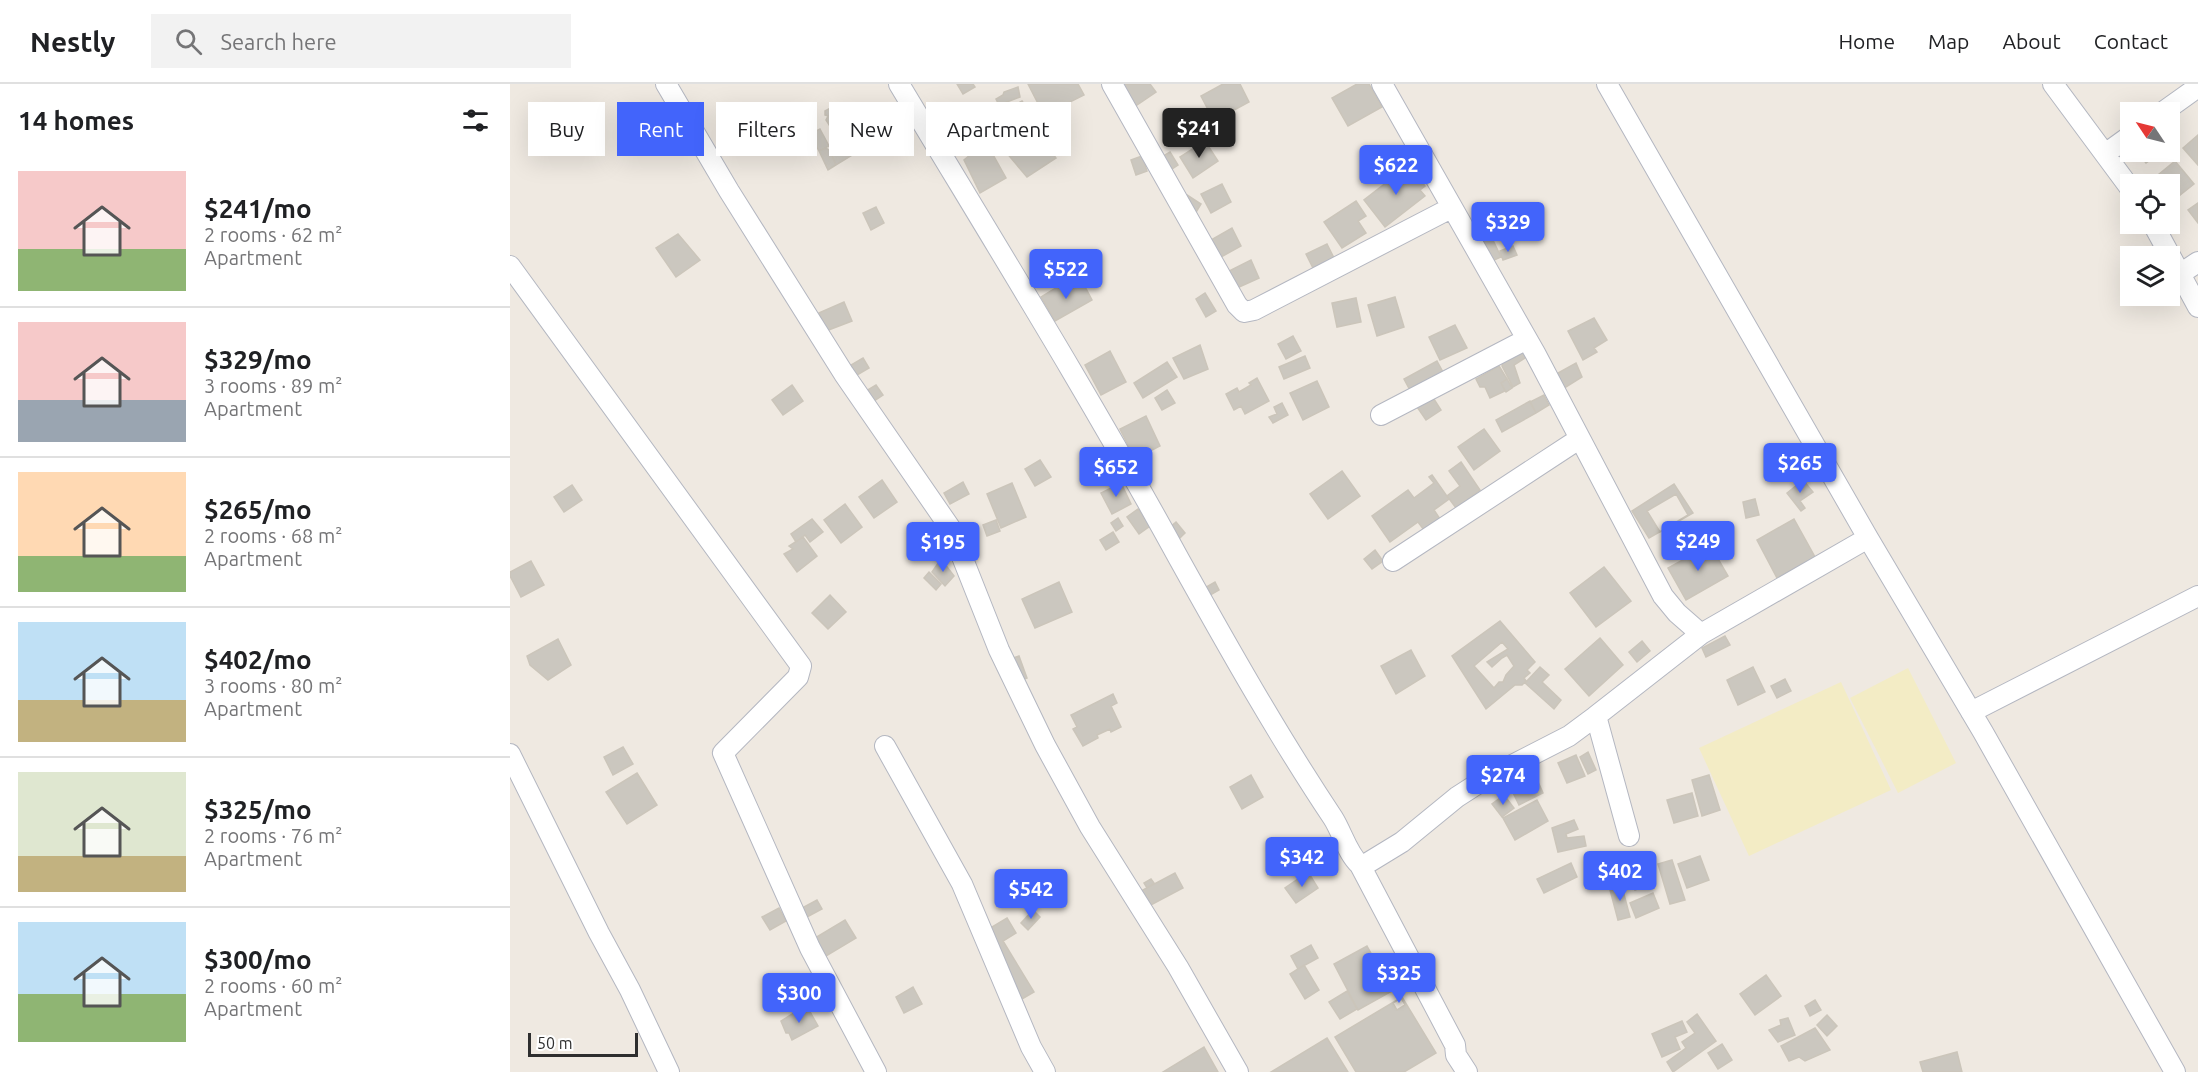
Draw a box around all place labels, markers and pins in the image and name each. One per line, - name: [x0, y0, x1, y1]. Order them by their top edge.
- pin: $241: [1163, 108, 1235, 159]
- pin: $622: [1360, 145, 1432, 196]
- pin: $329: [1472, 202, 1544, 253]
- pin: $522: [1030, 249, 1102, 300]
- pin: $265: [1764, 443, 1836, 494]
- pin: $652: [1080, 447, 1152, 498]
- pin: $249: [1662, 521, 1734, 572]
- pin: $195: [907, 522, 979, 573]
- pin: $274: [1467, 755, 1539, 806]
- pin: $342: [1266, 837, 1338, 888]
- pin: $402: [1584, 851, 1656, 902]
- pin: $542: [995, 869, 1067, 920]
- pin: $325: [1363, 953, 1435, 1004]
- pin: $300: [763, 973, 835, 1024]

